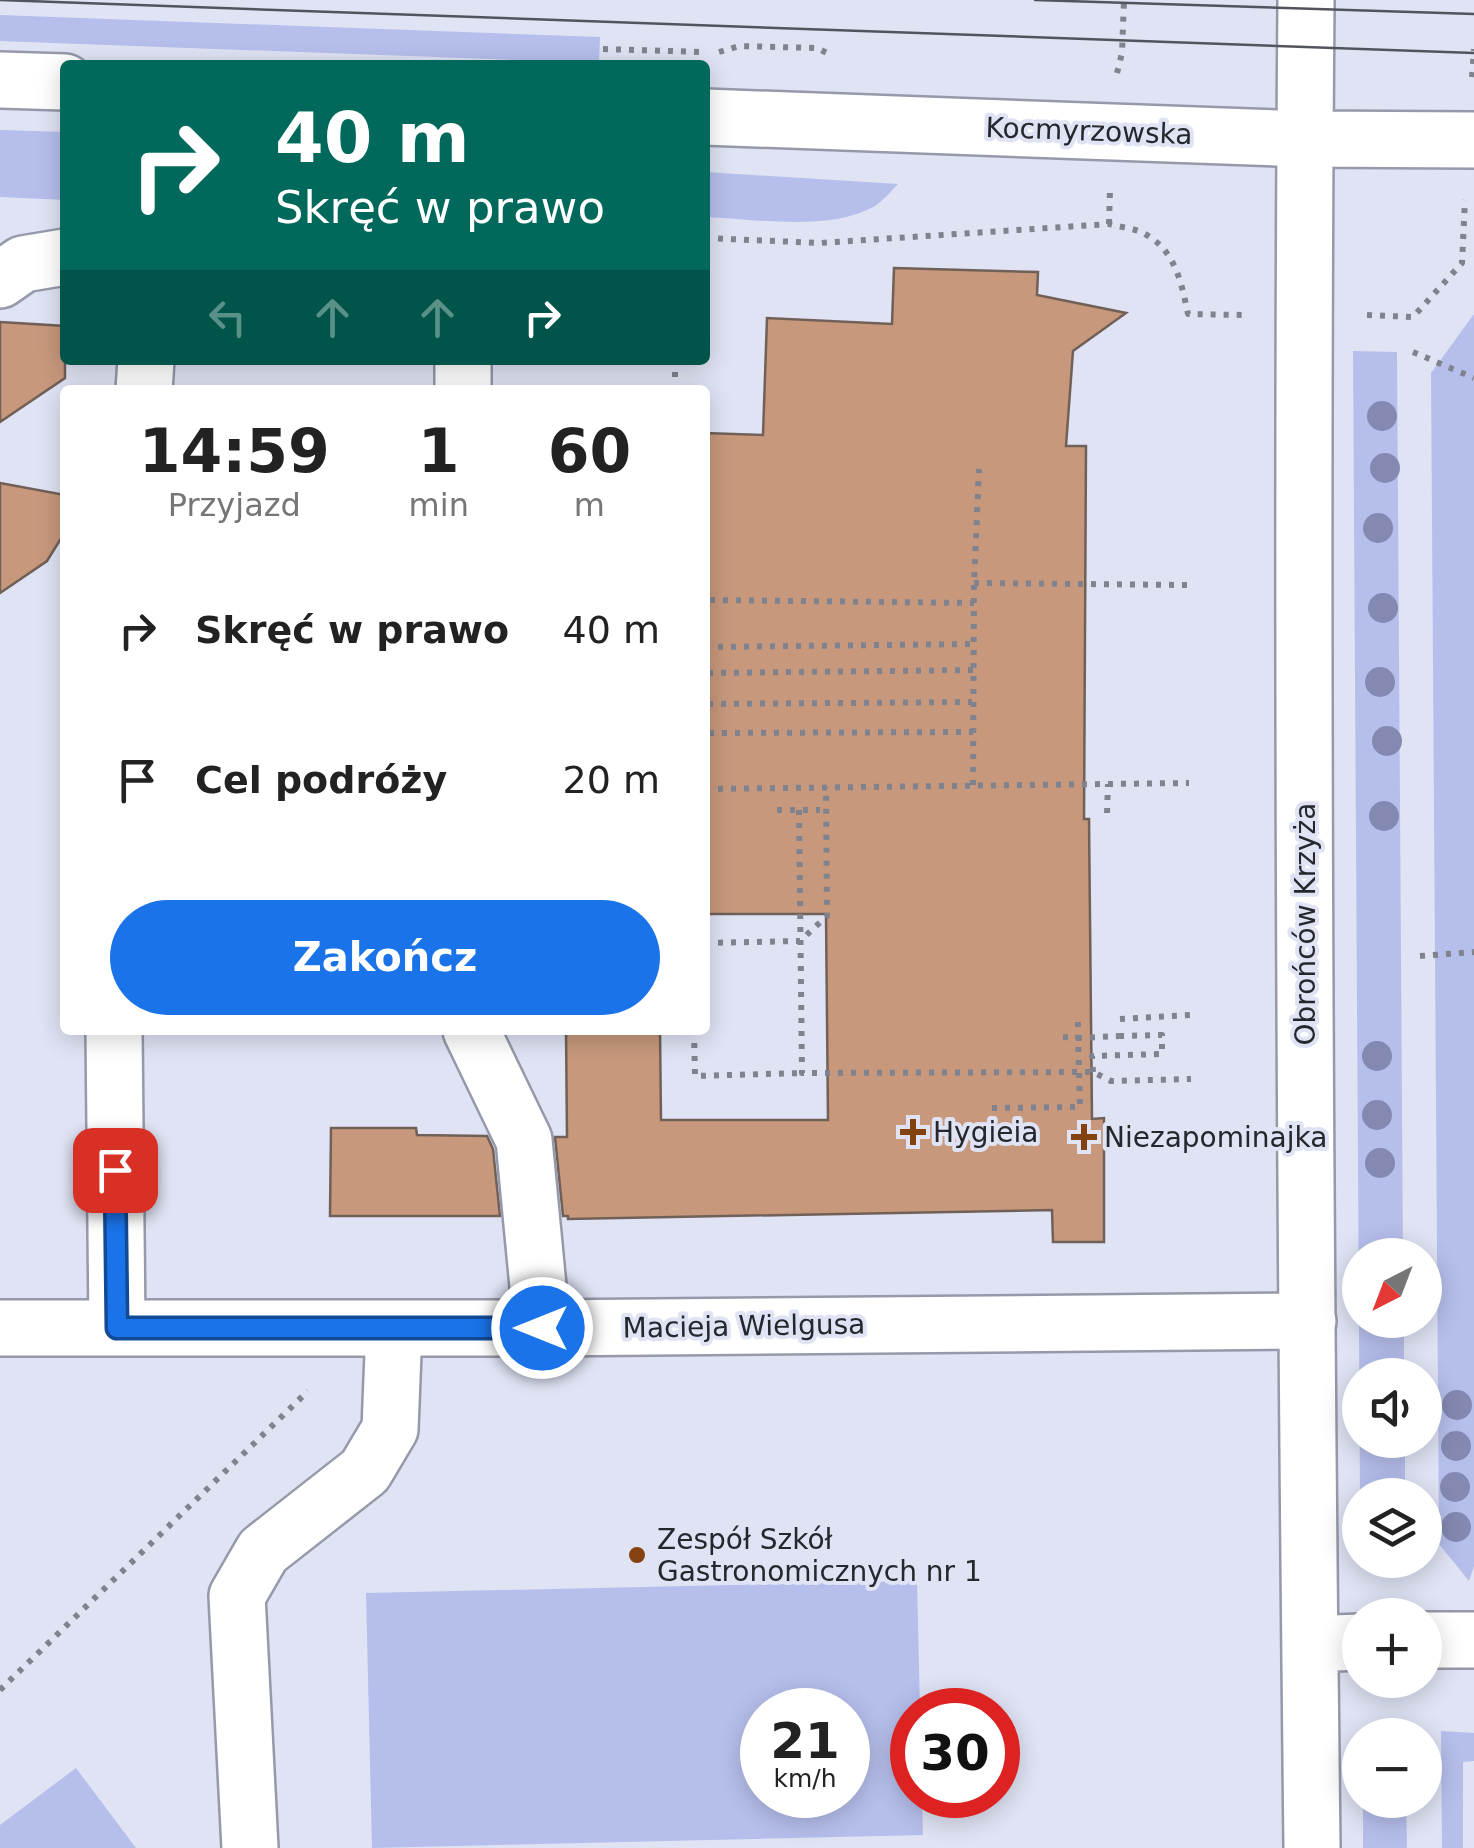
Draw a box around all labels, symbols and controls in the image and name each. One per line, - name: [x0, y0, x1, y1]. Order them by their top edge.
- text: 40 m: [275, 97, 470, 179]
- icon: right: [110, 100, 240, 230]
- street label: Kocmyrzowska: [985, 111, 1193, 151]
- text: Skręć w prawo: [275, 181, 605, 234]
- icon: left: [200, 290, 255, 345]
- icon: ahead: [305, 290, 360, 345]
- icon: ahead: [410, 290, 465, 345]
- icon: right: [515, 290, 570, 345]
- text: 14:59: [139, 416, 330, 486]
- text: 1: [418, 416, 460, 486]
- text: 60: [548, 416, 631, 486]
- text: Przyjazd: [168, 486, 301, 524]
- text: min: [409, 486, 469, 524]
- text: m: [574, 486, 605, 524]
- icon: right: [110, 603, 165, 658]
- text: Skręć w prawo: [195, 608, 509, 652]
- text: 40 m: [563, 608, 660, 652]
- icon: arrive: [110, 753, 165, 808]
- text: Cel podróży: [195, 758, 447, 802]
- text: 20 m: [563, 758, 660, 802]
- street label: Obrońców Krzyża: [1289, 803, 1322, 1045]
- button: Zakończ: [110, 900, 660, 1015]
- place label: Hygieia: [933, 1116, 1038, 1149]
- marker: Hygieia: [902, 1121, 924, 1143]
- place label: Niezapominajka: [1104, 1121, 1327, 1154]
- marker: Niezapominajka: [1073, 1126, 1095, 1148]
- pin: [73, 1128, 158, 1213]
- icon: arrive: [88, 1143, 143, 1198]
- north arrow: [1342, 1238, 1442, 1338]
- map controls: [1342, 1238, 1442, 1818]
- position arrow: [490, 1276, 594, 1380]
- street label: Macieja Wielgusa: [622, 1307, 866, 1345]
- button: sound: [1342, 1358, 1442, 1458]
- button: layers: [1342, 1478, 1442, 1578]
- place label: Zespół Szkół Gastronomicznych nr 1: [657, 1523, 982, 1588]
- marker: Zespół Szkół Gastronomicznych nr 1: [626, 1544, 648, 1566]
- button: +: [1342, 1598, 1442, 1698]
- speed limit sign: 30: [890, 1688, 1020, 1818]
- text: 21: [770, 1712, 840, 1770]
- button: −: [1342, 1718, 1442, 1818]
- text: km/h: [773, 1764, 837, 1793]

